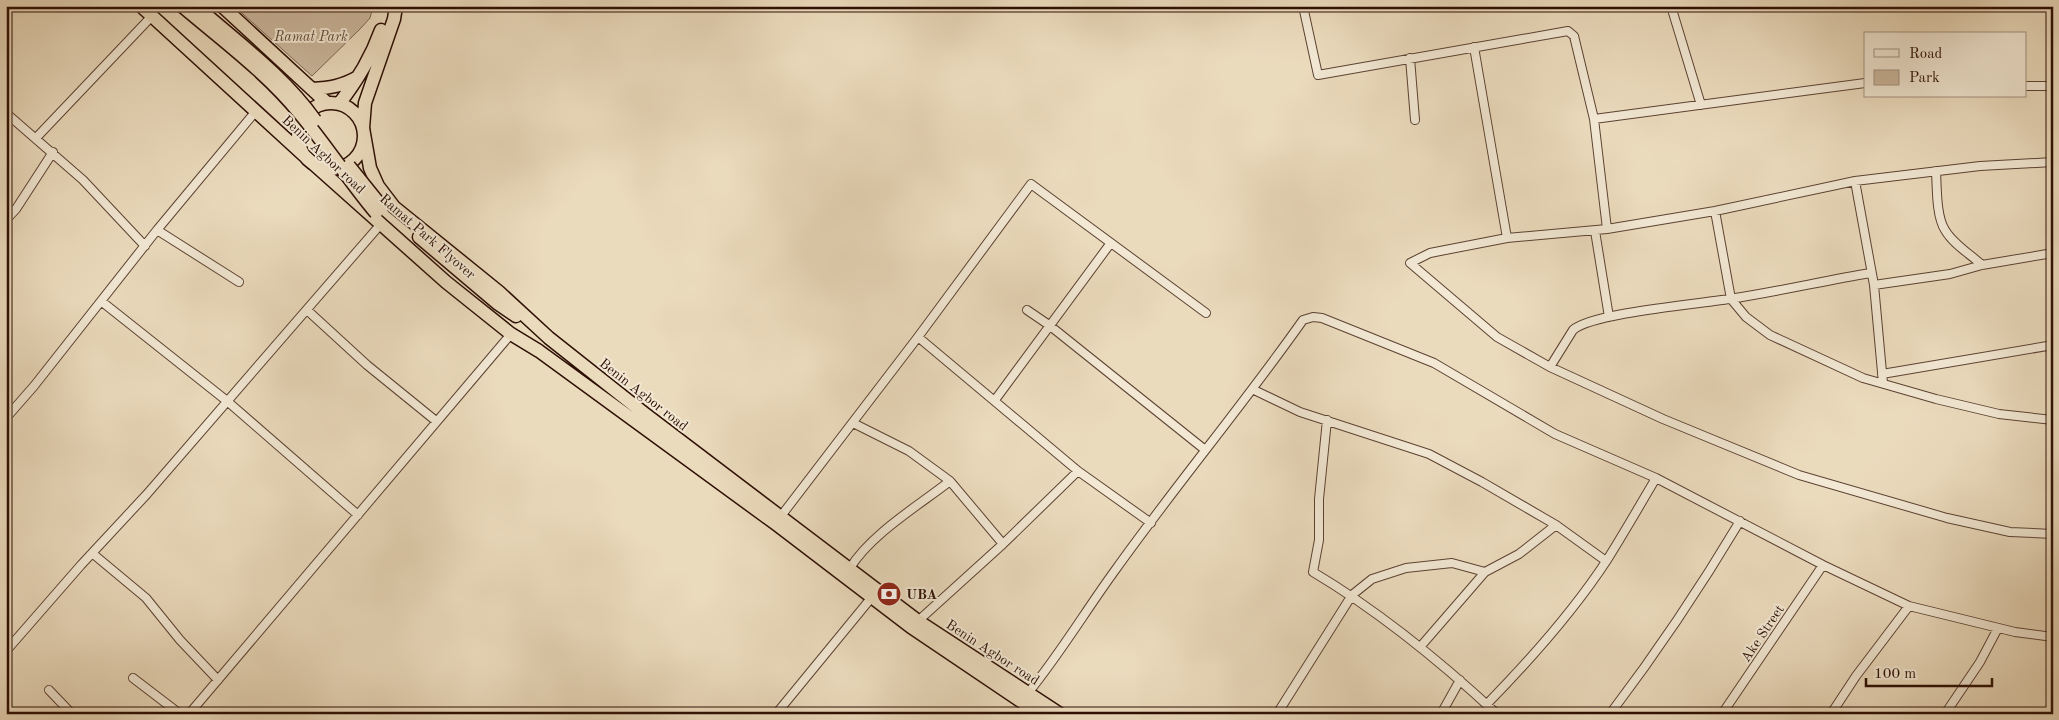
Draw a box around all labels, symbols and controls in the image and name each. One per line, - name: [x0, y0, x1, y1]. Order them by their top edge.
- park label: Ramat Park: [273, 30, 348, 44]
- legend: [1864, 32, 2026, 98]
- text: Road: [1909, 47, 1943, 62]
- text: Park: [1909, 71, 1940, 86]
- street label: Benin Agbor road: [279, 113, 368, 197]
- street label: Ramat Park Flyover: [377, 192, 478, 282]
- street label: Benin Agbor road: [597, 356, 690, 434]
- bank icon: UBA: [876, 581, 902, 607]
- place label: UBA: [906, 588, 938, 602]
- street label: Ake Street: [1739, 602, 1787, 665]
- street label: Benin Agbor road: [943, 618, 1041, 688]
- scale bar: [1866, 655, 1993, 687]
- text: 100 m: [1874, 667, 1916, 682]

